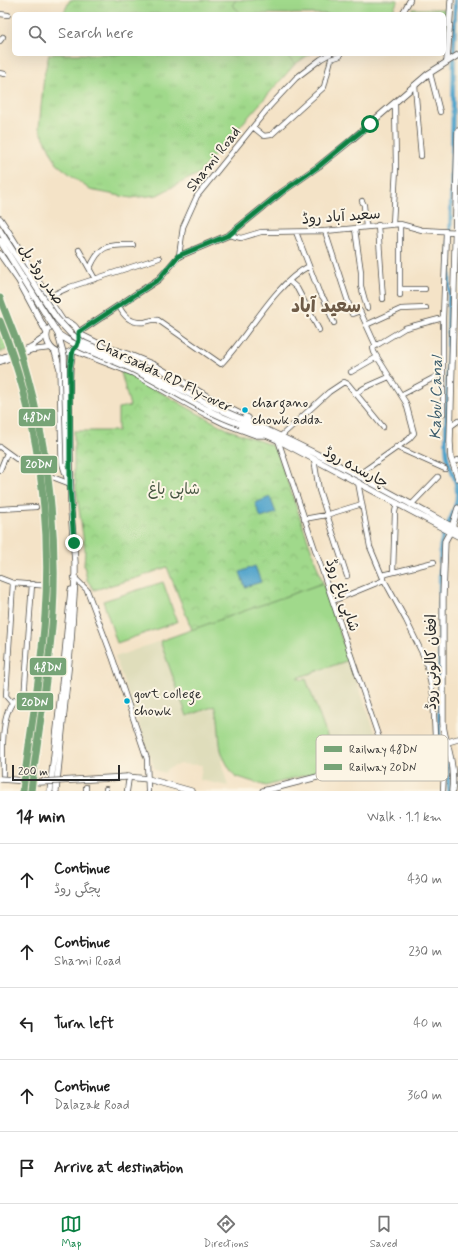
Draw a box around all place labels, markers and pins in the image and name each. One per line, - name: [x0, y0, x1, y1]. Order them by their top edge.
- place label: chargano chowk adda: [252, 394, 323, 429]
- marker: chargano chowk adda: [240, 405, 250, 415]
- place label: govt college chowk: [134, 685, 202, 720]
- marker: govt college chowk: [122, 696, 132, 706]

